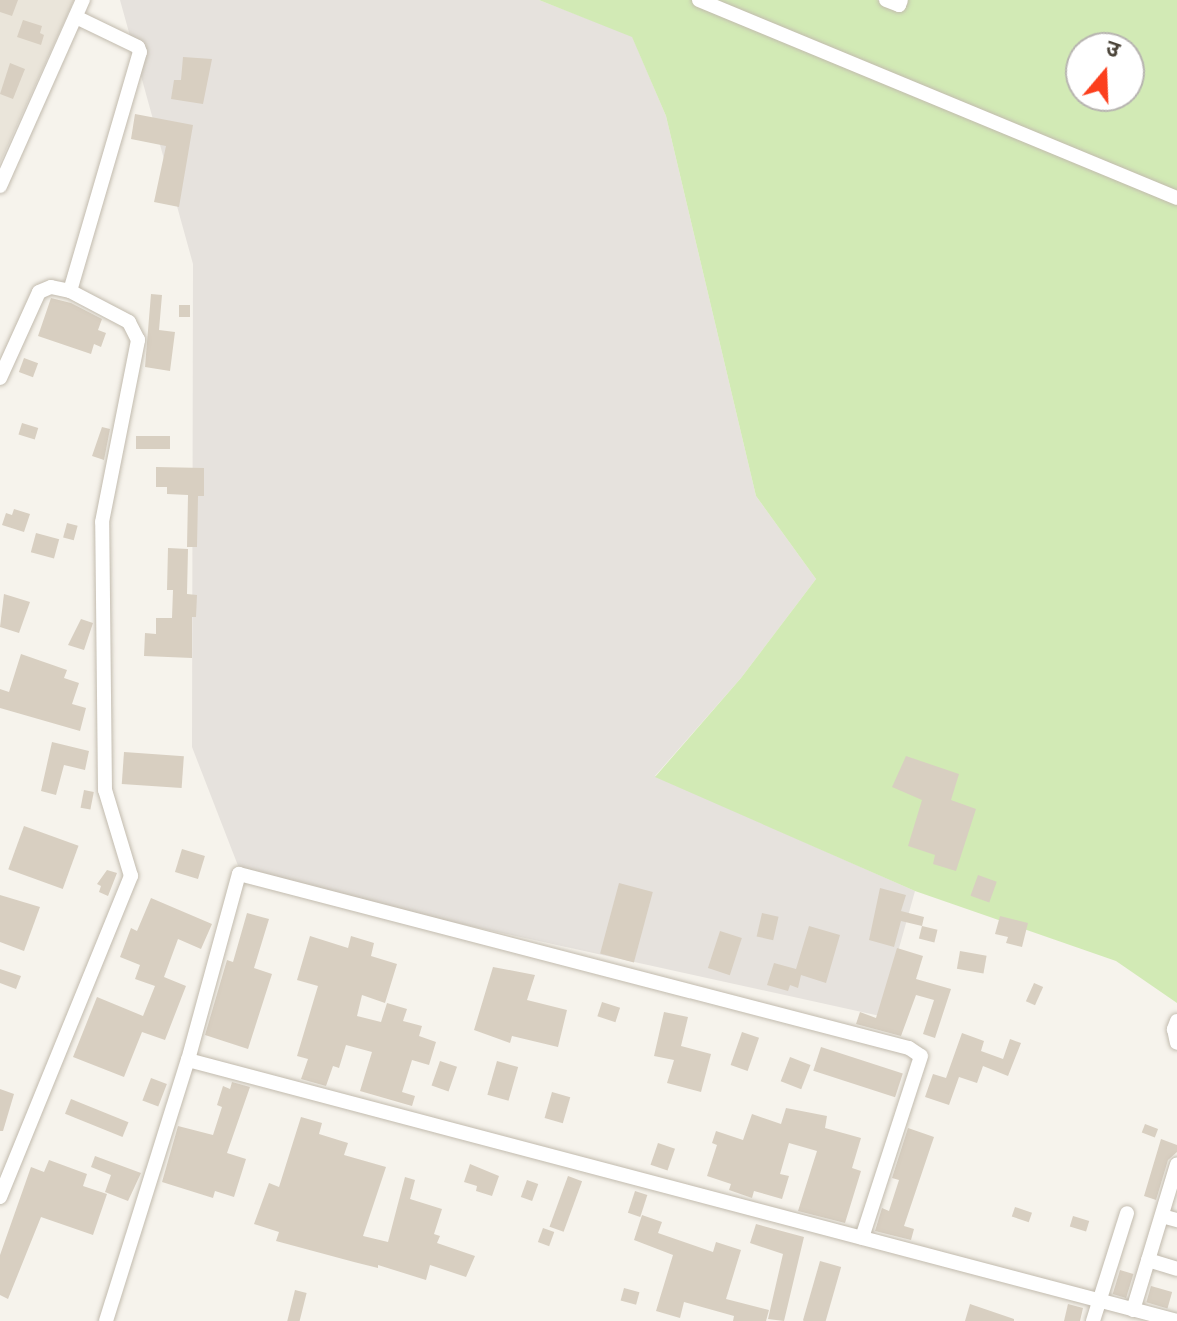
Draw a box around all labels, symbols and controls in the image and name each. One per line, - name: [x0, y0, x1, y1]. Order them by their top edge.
- north arrow: [1065, 32, 1145, 112]
- text: उ: [1102, 36, 1123, 66]

